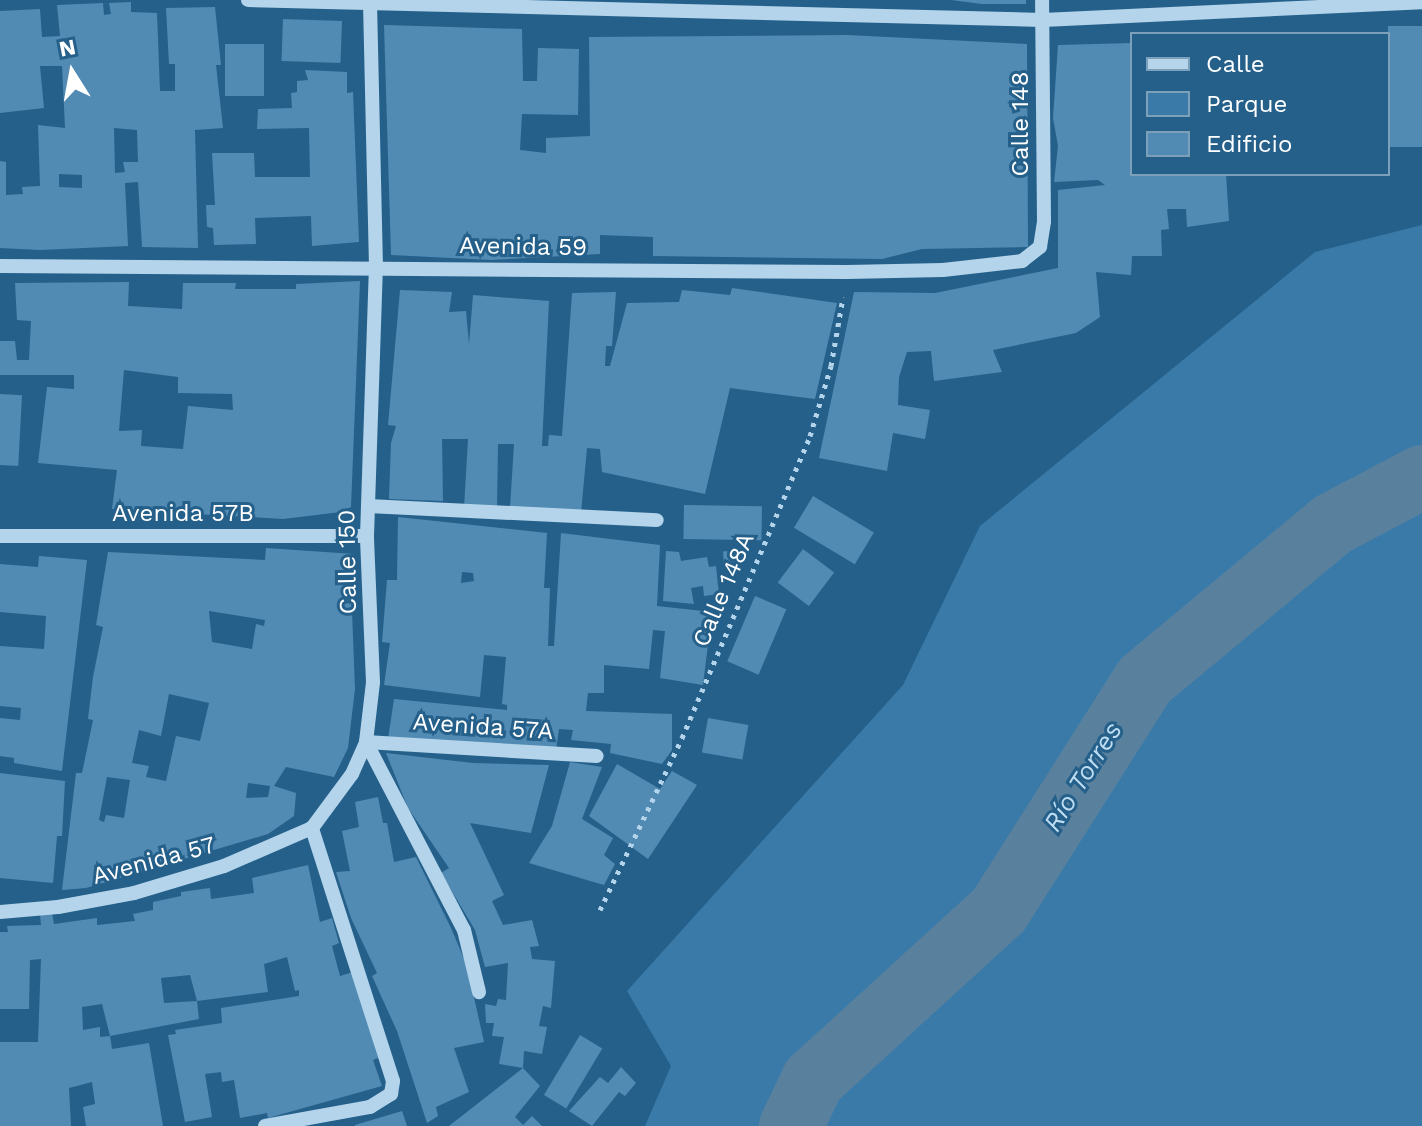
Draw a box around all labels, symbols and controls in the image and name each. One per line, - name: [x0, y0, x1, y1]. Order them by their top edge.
- north arrow: [32, 32, 112, 112]
- legend: [1130, 32, 1390, 176]
- text: N: [57, 34, 78, 62]
- text: Calle: [1206, 50, 1265, 78]
- street label: Calle 148: [1007, 71, 1035, 177]
- text: Parque: [1206, 90, 1287, 118]
- text: Edificio: [1206, 130, 1292, 158]
- street label: Avenida 59: [459, 231, 587, 263]
- street label: Avenida 57B: [112, 500, 254, 528]
- street label: Calle 150: [333, 509, 363, 615]
- street label: Calle 148A: [687, 528, 761, 652]
- street label: Avenida 57A: [411, 708, 555, 746]
- water label: Río Torres: [1037, 716, 1129, 838]
- street label: Avenida 57: [89, 831, 219, 891]

